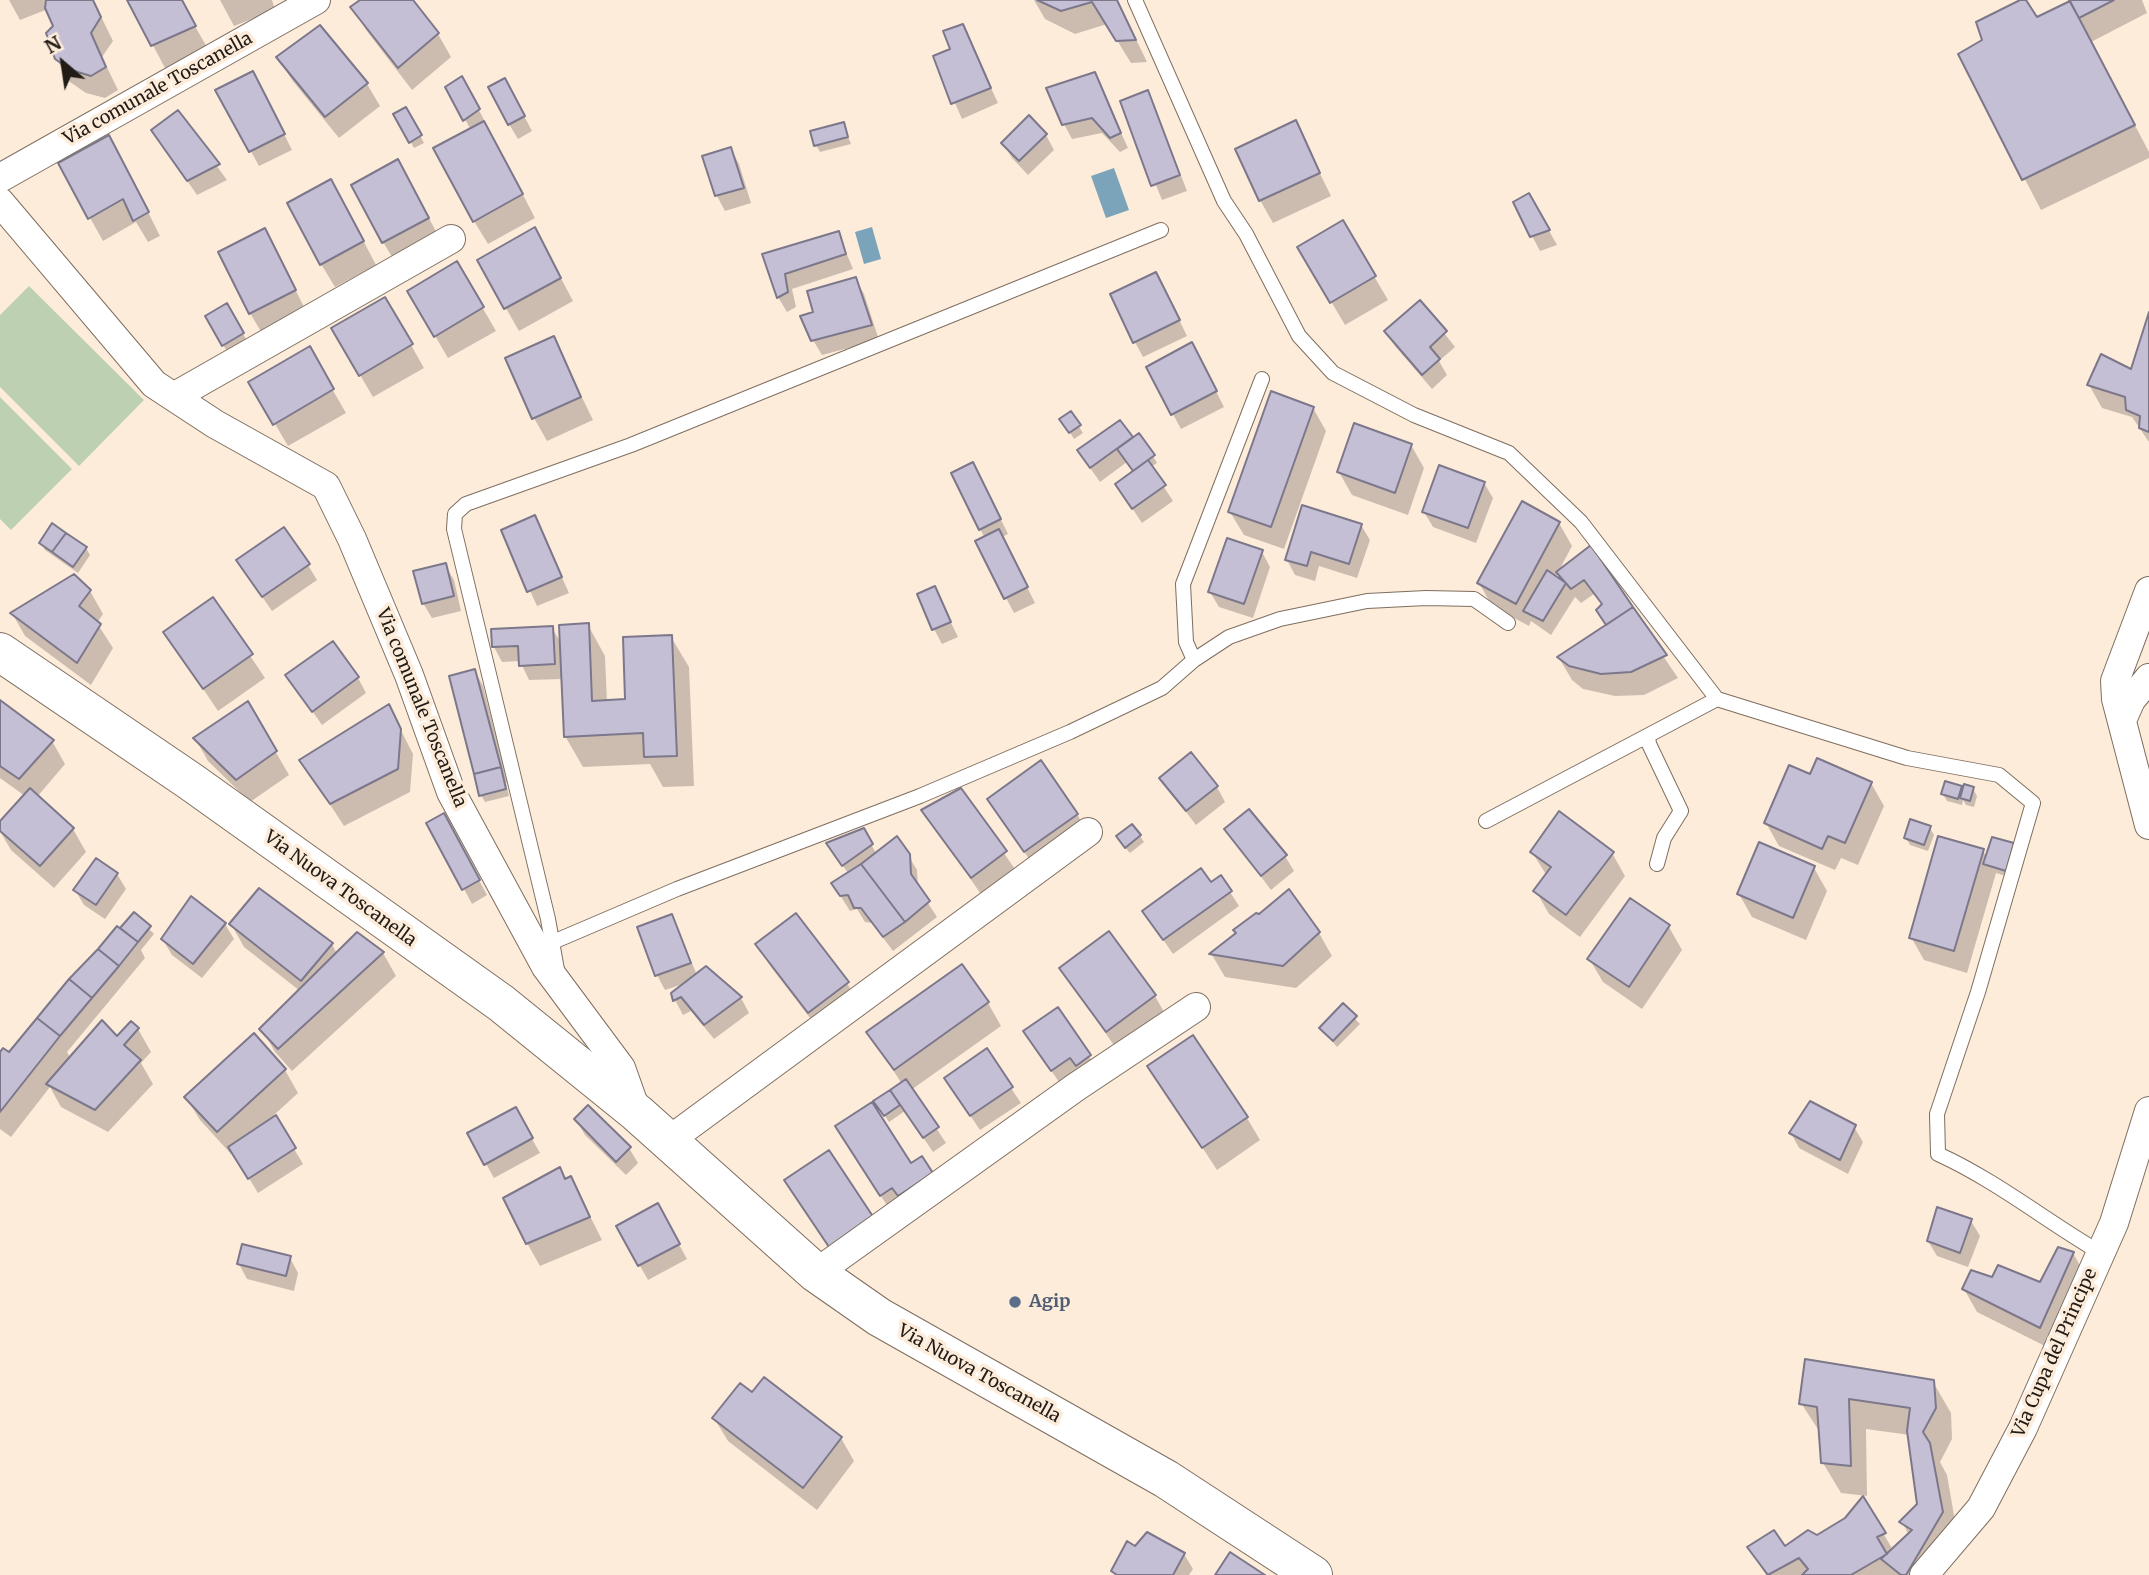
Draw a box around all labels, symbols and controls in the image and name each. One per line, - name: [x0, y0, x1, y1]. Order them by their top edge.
- north arrow: [28, 28, 98, 98]
- street label: Via comunale Toscanella: [60, 28, 256, 150]
- text: N: [40, 31, 65, 59]
- street label: Via comunale Toscanella: [371, 605, 471, 811]
- street label: Via Nuova Toscanella: [260, 827, 420, 951]
- street label: Via Cupa del Principe: [2008, 1265, 2102, 1441]
- place label: Agip: [1029, 1291, 1070, 1313]
- marker: Agip: [1007, 1294, 1023, 1310]
- street label: Via Nuova Toscanella: [894, 1320, 1064, 1428]

